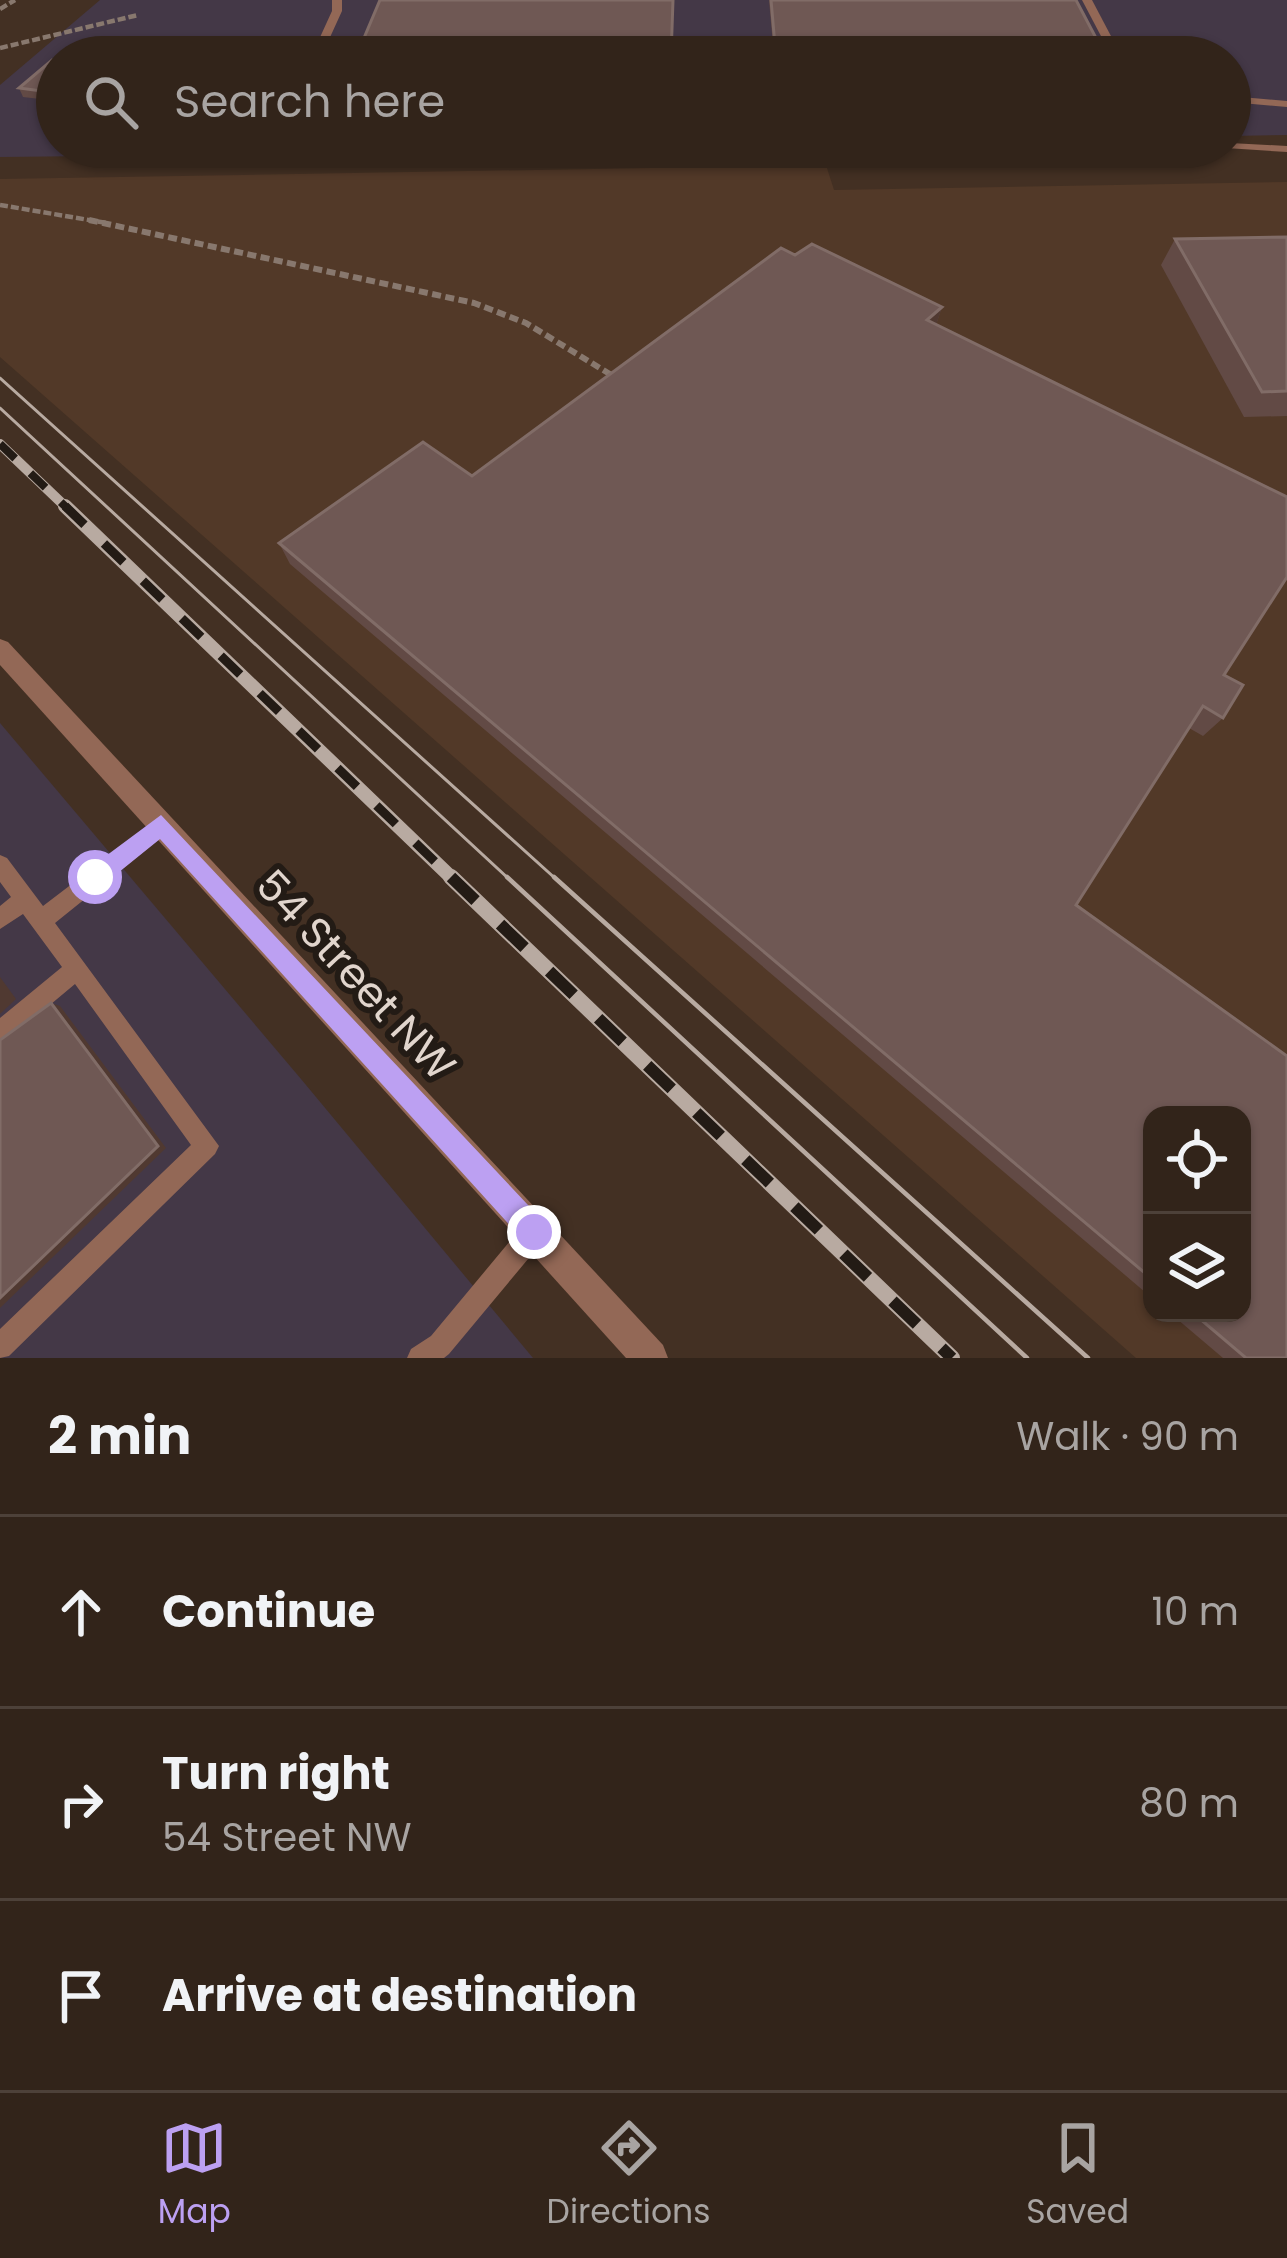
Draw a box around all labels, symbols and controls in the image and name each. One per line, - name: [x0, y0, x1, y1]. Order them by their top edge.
- search box: [36, 36, 1251, 168]
- icon: search: [78, 69, 144, 135]
- text: Search here: [174, 70, 445, 133]
- route start: [68, 850, 122, 904]
- street label: 54 Street NW: [242, 857, 469, 1094]
- map controls: [1143, 1106, 1251, 1322]
- button: locate: [1143, 1106, 1251, 1214]
- route end: [507, 1205, 561, 1259]
- button: layers: [1143, 1214, 1251, 1322]
- text: 2 min: [48, 1400, 191, 1472]
- text: Walk · 90 m: [1016, 1409, 1239, 1464]
- icon: ahead: [48, 1579, 114, 1645]
- text: Continue: [162, 1580, 375, 1643]
- text: 10 m: [1151, 1584, 1239, 1639]
- text: Turn right: [162, 1742, 390, 1805]
- icon: right: [48, 1771, 114, 1837]
- text: 80 m: [1139, 1776, 1239, 1831]
- text: 54 Street NW: [162, 1810, 412, 1865]
- icon: arrive: [48, 1963, 114, 2029]
- text: Arrive at destination: [162, 1964, 637, 2027]
- tab: Map: [158, 2115, 231, 2237]
- tab: Directions: [547, 2115, 710, 2237]
- tab: Saved: [1026, 2115, 1129, 2237]

